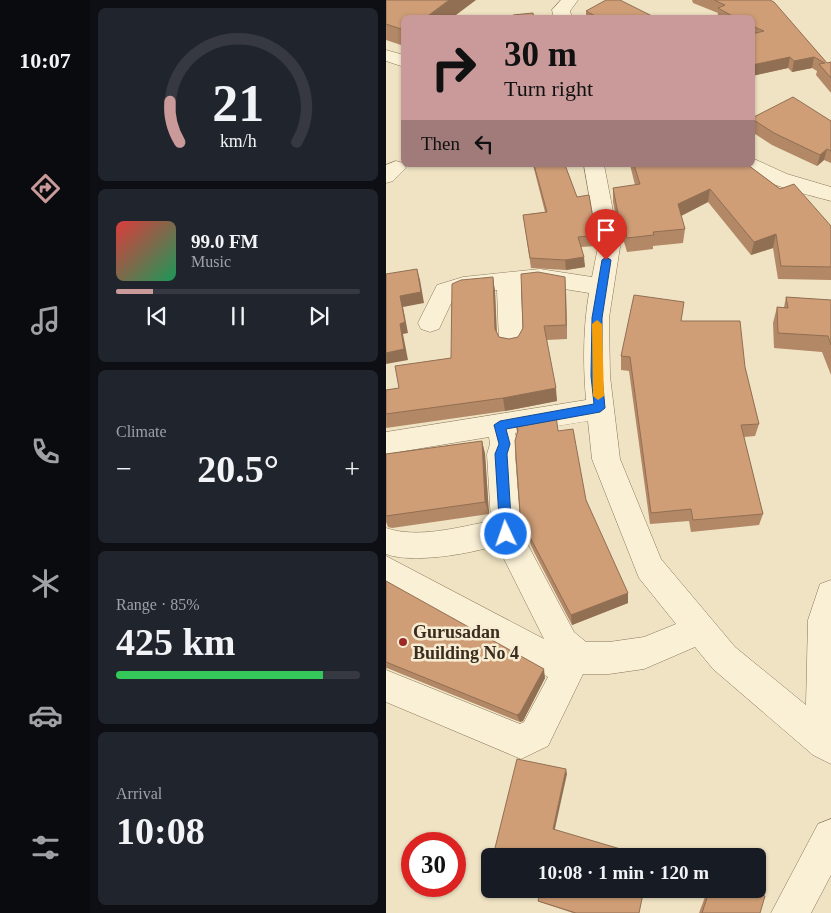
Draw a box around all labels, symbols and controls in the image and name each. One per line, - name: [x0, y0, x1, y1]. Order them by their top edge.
- icon: right: [421, 35, 486, 100]
- text: 30 m: [504, 35, 577, 74]
- text: 10:07: [19, 48, 71, 73]
- text: 21: [212, 75, 264, 132]
- text: Turn right: [504, 76, 593, 101]
- icon: left: [470, 130, 498, 158]
- text: km/h: [220, 131, 256, 151]
- text: Then: [421, 133, 460, 154]
- icon: directions: [28, 171, 63, 206]
- pin: [585, 209, 627, 260]
- icon: arrive: [592, 216, 620, 244]
- text: 99.0 FM: [191, 231, 259, 252]
- text: Music: [191, 253, 231, 270]
- icon: previous: [143, 302, 171, 330]
- icon: pause: [224, 302, 252, 330]
- icon: next: [305, 302, 333, 330]
- icon: music: [28, 303, 63, 338]
- text: Climate: [116, 423, 167, 440]
- icon: phone: [28, 434, 63, 469]
- text: 20.5°: [197, 448, 279, 490]
- text: −: [116, 453, 132, 484]
- text: +: [344, 453, 360, 484]
- position arrow: [479, 507, 531, 559]
- icon: climate: [28, 566, 63, 601]
- text: Range · 85%: [116, 596, 200, 613]
- text: 425 km: [116, 621, 235, 663]
- place label: Gurusadan Building No 4: [413, 622, 519, 663]
- marker: Gurusadan Building No 4: [397, 636, 409, 648]
- icon: car: [28, 698, 63, 733]
- text: Arrival: [116, 785, 162, 802]
- text: 10:08: [116, 810, 205, 852]
- icon: filters: [28, 830, 63, 865]
- speed limit sign: 30: [401, 832, 466, 897]
- text: 10:08 · 1 min · 120 m: [538, 862, 709, 883]

